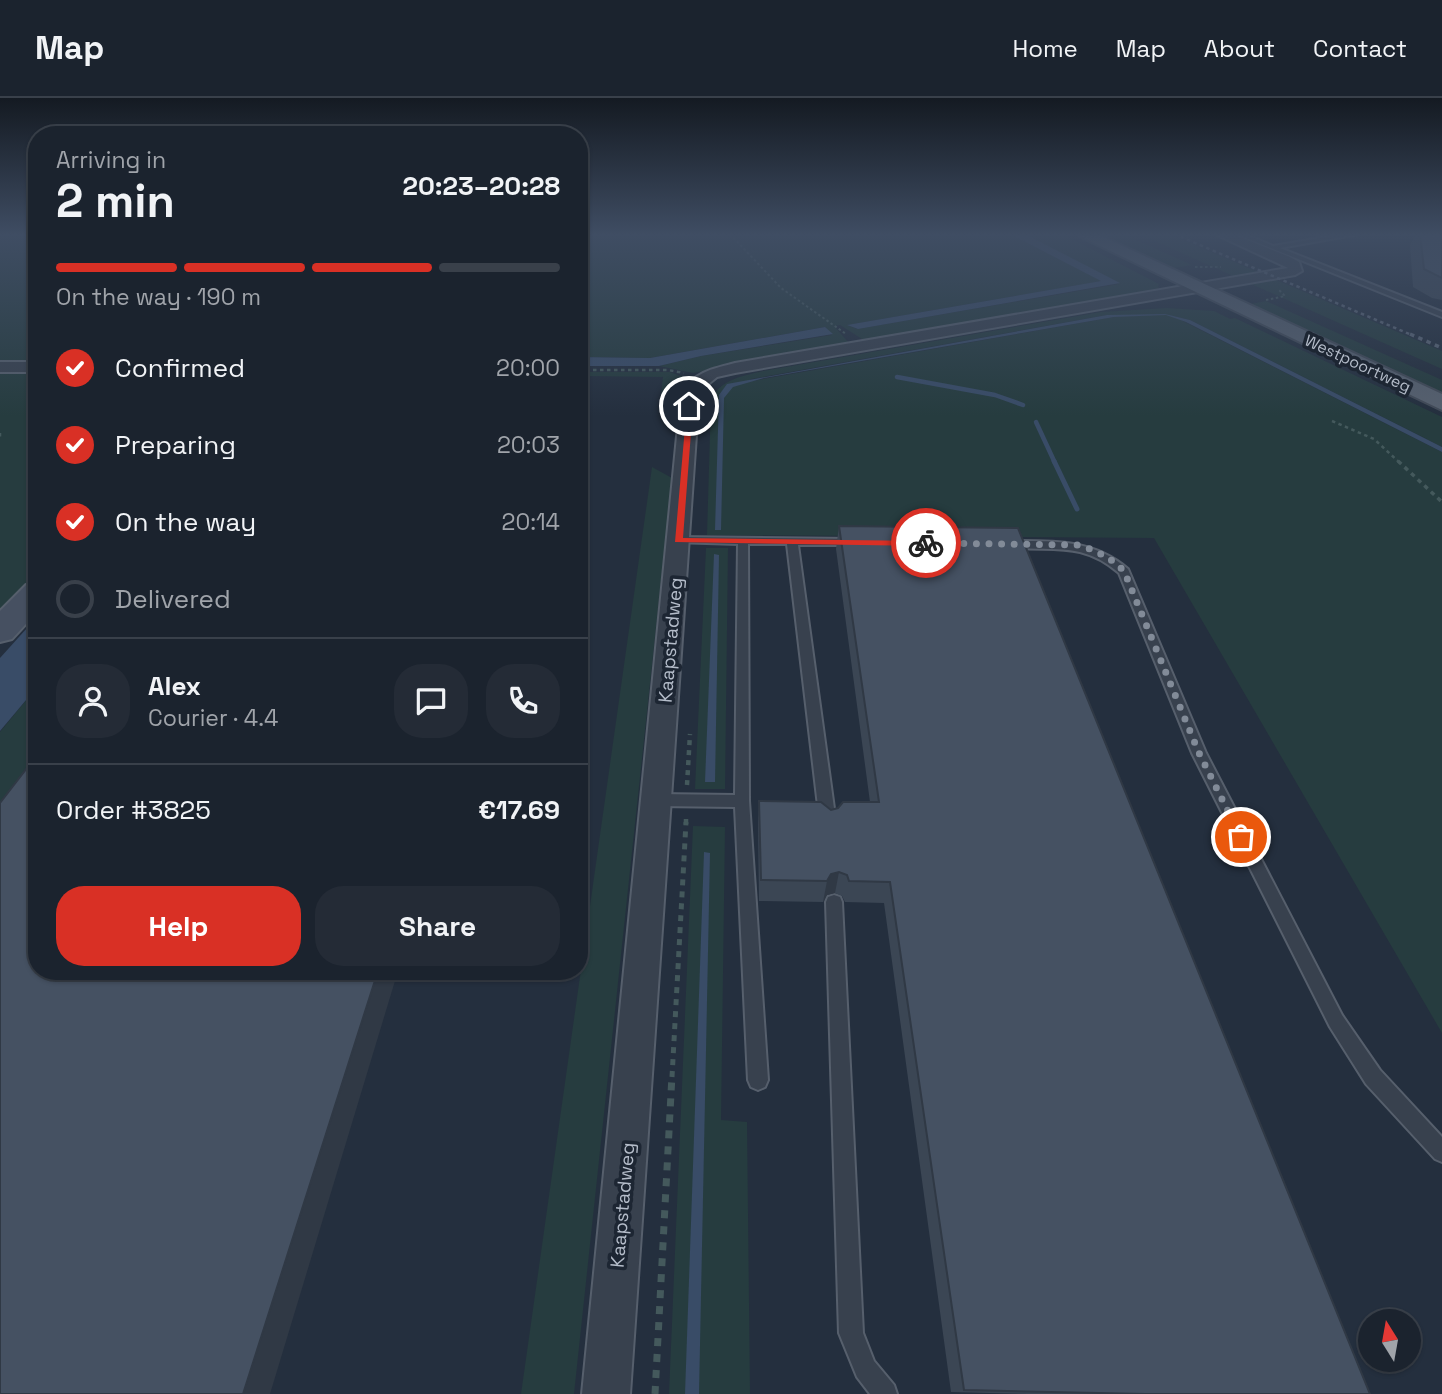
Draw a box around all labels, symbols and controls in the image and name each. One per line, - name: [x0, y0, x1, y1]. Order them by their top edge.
- text: Map: [35, 27, 104, 69]
- text: Home: [1012, 33, 1078, 64]
- text: Map: [1116, 33, 1166, 64]
- text: About: [1204, 33, 1275, 64]
- text: Contact: [1313, 33, 1407, 64]
- text: Arriving in: [56, 145, 166, 175]
- text: 20:23–20:28: [402, 169, 560, 203]
- text: 2 min: [56, 172, 175, 230]
- text: On the way · 190 m: [56, 282, 261, 312]
- street label: Westpoortweg: [1301, 330, 1414, 397]
- icon: check: [56, 349, 94, 387]
- text: Confirmed: [115, 351, 245, 385]
- text: 20:00: [496, 353, 560, 383]
- pin: [659, 376, 719, 436]
- icon: home: [670, 387, 708, 425]
- icon: check: [56, 426, 94, 464]
- text: Preparing: [115, 428, 236, 462]
- text: 20:03: [497, 430, 560, 460]
- icon: check: [56, 503, 94, 541]
- text: On the way: [115, 505, 256, 539]
- text: 20:14: [502, 507, 560, 537]
- courier: [891, 508, 961, 578]
- icon: bike: [907, 524, 945, 562]
- street label: Kaapstadweg: [653, 576, 688, 704]
- text: Delivered: [115, 582, 231, 616]
- button: person: [56, 664, 130, 738]
- button: chat: [394, 664, 468, 738]
- button: phone: [486, 664, 560, 738]
- text: Alex: [148, 669, 201, 703]
- text: Courier · 4.4: [148, 703, 278, 733]
- text: Order #3825: [56, 793, 211, 827]
- text: €17.69: [478, 793, 560, 827]
- pin: [1211, 807, 1271, 867]
- icon: bag: [1222, 818, 1260, 856]
- button: Help: [56, 886, 301, 966]
- button: Share: [315, 886, 560, 966]
- street label: Kaapstadweg: [605, 1141, 640, 1269]
- north arrow: [1358, 1309, 1421, 1372]
- map controls: [1358, 1309, 1421, 1372]

